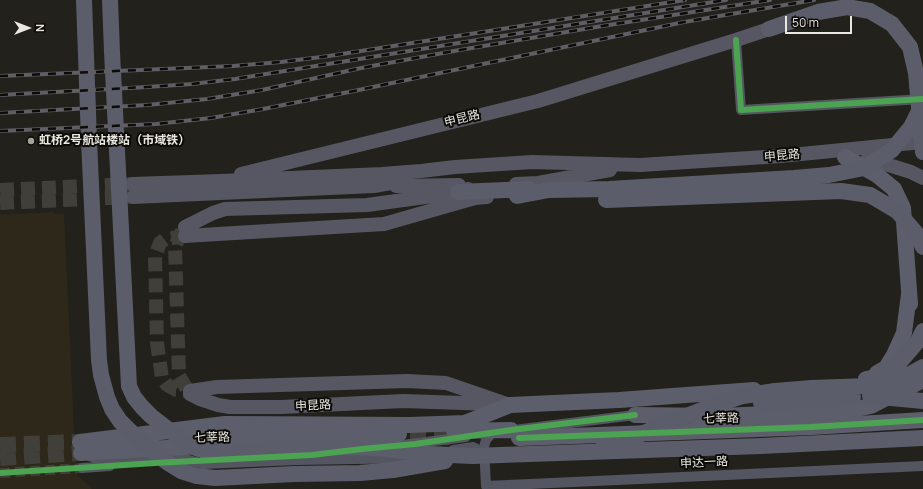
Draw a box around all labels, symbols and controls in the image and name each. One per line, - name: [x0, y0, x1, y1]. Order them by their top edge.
- north arrow: [8, 8, 48, 48]
- scale bar: [787, 8, 854, 34]
- text: 50 m: [792, 14, 819, 31]
- text: N: [33, 24, 48, 32]
- street label: 申昆路: [443, 108, 481, 130]
- place label: 虹桥2号航站楼站（市域铁）: [39, 134, 190, 148]
- marker: 虹桥2号航站楼站（市域铁）: [26, 136, 36, 146]
- street label: 申昆路: [763, 147, 801, 165]
- street label: 申昆路: [295, 398, 331, 414]
- street label: 七莘路: [703, 411, 739, 427]
- street label: 七莘路: [194, 430, 230, 446]
- street label: 申达一路: [680, 455, 728, 471]

